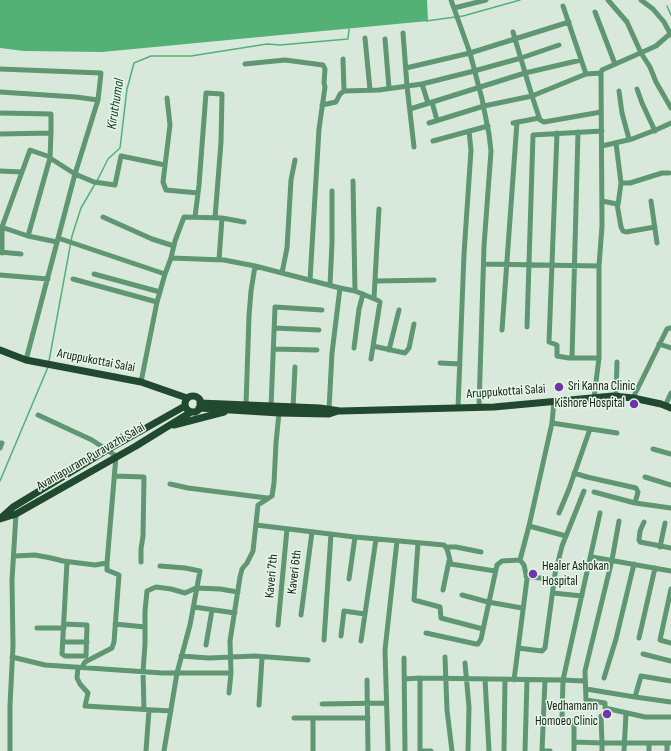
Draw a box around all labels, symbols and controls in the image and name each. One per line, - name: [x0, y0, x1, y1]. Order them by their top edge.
- water label: Kiruthumal: [104, 77, 128, 131]
- street label: Aruppukottai Salai: [56, 346, 136, 376]
- place label: Sri Kanna Clinic: [568, 379, 635, 395]
- street label: Aruppukottai Salai: [466, 381, 546, 403]
- marker: Sri Kanna Clinic: [553, 381, 565, 393]
- place label: Kishore Hospital: [554, 396, 625, 412]
- marker: Kishore Hospital: [628, 398, 640, 410]
- street label: Avaniapuram Puravazhi Salai: [34, 420, 148, 494]
- street label: Kaveri 6th: [285, 549, 305, 595]
- street label: Kaveri 7th: [262, 553, 282, 599]
- place label: Healer Ashokan Hospital: [542, 559, 609, 590]
- marker: Healer Ashokan Hospital: [527, 568, 539, 580]
- place label: Vedhamann Homoeo Clinic: [535, 699, 598, 730]
- marker: Vedhamann Homoeo Clinic: [601, 708, 613, 720]

